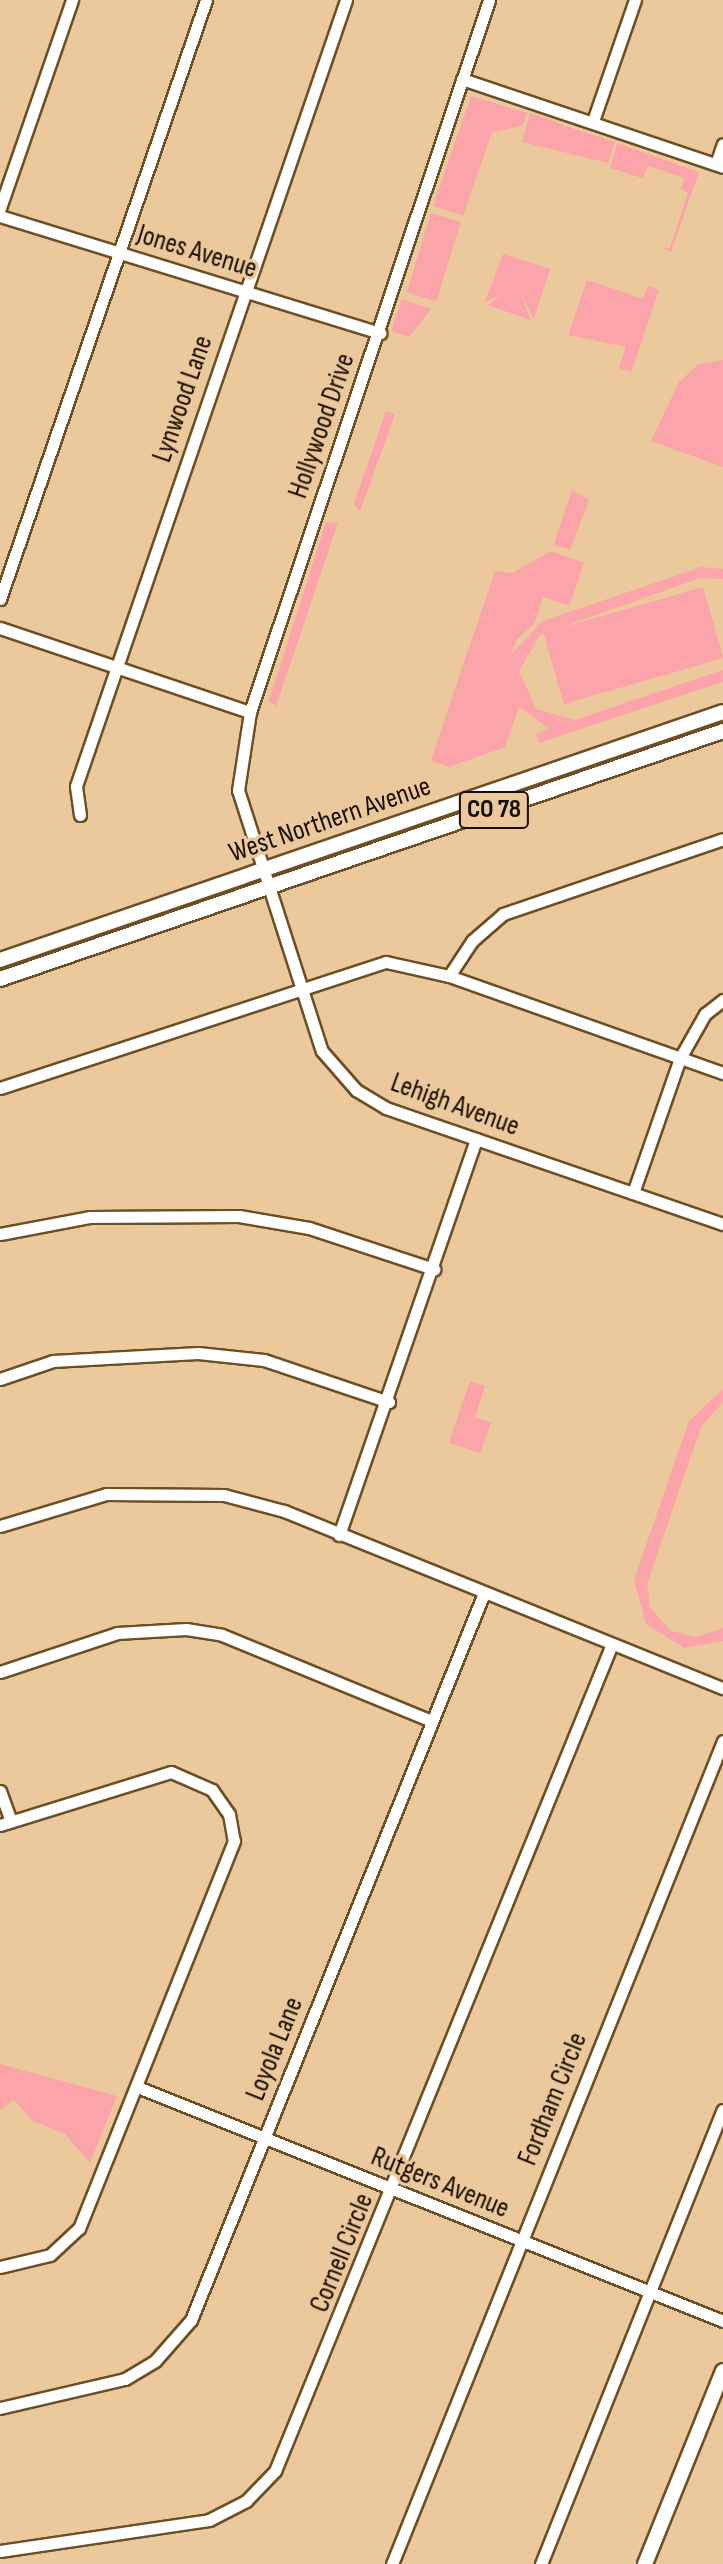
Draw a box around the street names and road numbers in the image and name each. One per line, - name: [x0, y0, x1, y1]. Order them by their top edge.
- street label: Jones Avenue: [133, 218, 261, 286]
- street label: Lynwood Lane: [146, 331, 220, 467]
- street label: Hollywood Drive: [282, 349, 362, 503]
- street label: West Northern Avenue: [225, 770, 435, 870]
- road number: CO 78: [458, 788, 530, 832]
- street label: Lehigh Avenue: [386, 1066, 524, 1144]
- street label: Loyola Lane: [239, 1992, 311, 2106]
- street label: Fordham Circle: [511, 2028, 595, 2170]
- street label: Rutgers Avenue: [366, 2140, 514, 2226]
- street label: Cornell Circle: [303, 2189, 381, 2317]

